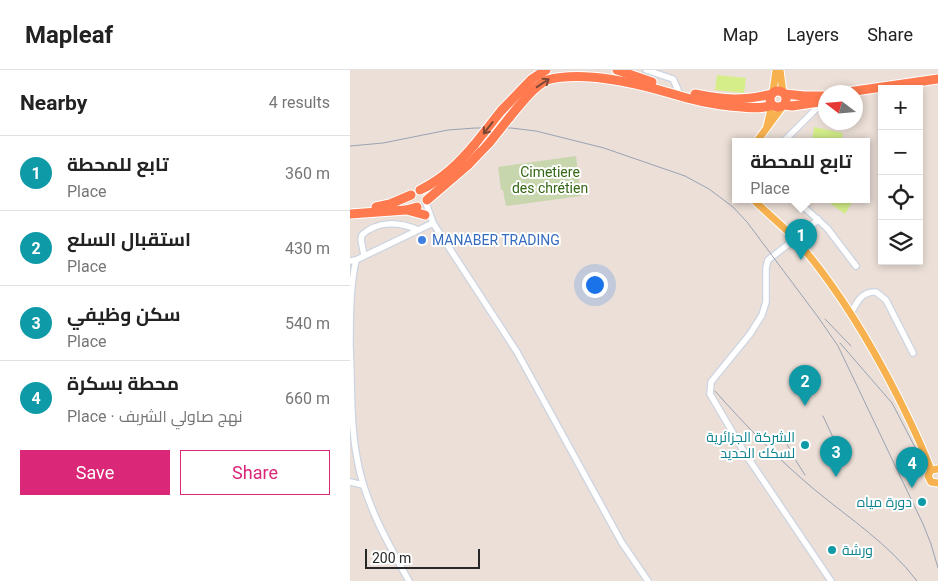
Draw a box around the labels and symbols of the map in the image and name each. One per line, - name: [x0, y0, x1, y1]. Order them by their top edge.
- one-way arrow: [536, 78, 550, 89]
- north arrow: [818, 85, 863, 130]
- one-way arrow: [483, 121, 494, 134]
- park label: Cimetiere des chrétien: [512, 164, 588, 196]
- pin: 1: [785, 219, 817, 260]
- place label: MANABER TRADING: [432, 232, 560, 248]
- marker: MANABER TRADING: [416, 234, 428, 246]
- your location: [582, 272, 608, 298]
- pin: 2: [789, 365, 821, 406]
- place label: الشركة الجزائرية لسكك الحديد: [706, 429, 795, 461]
- pin: 3: [820, 436, 852, 477]
- marker: الشركة الجزائرية لسكك الحديد: [799, 439, 811, 451]
- pin: 4: [896, 447, 928, 488]
- place label: دورة مياه: [857, 494, 912, 510]
- marker: دورة مياه: [916, 496, 928, 508]
- place label: ورشة: [842, 542, 873, 558]
- marker: ورشة: [826, 544, 838, 556]
- scale bar: [365, 546, 480, 569]

